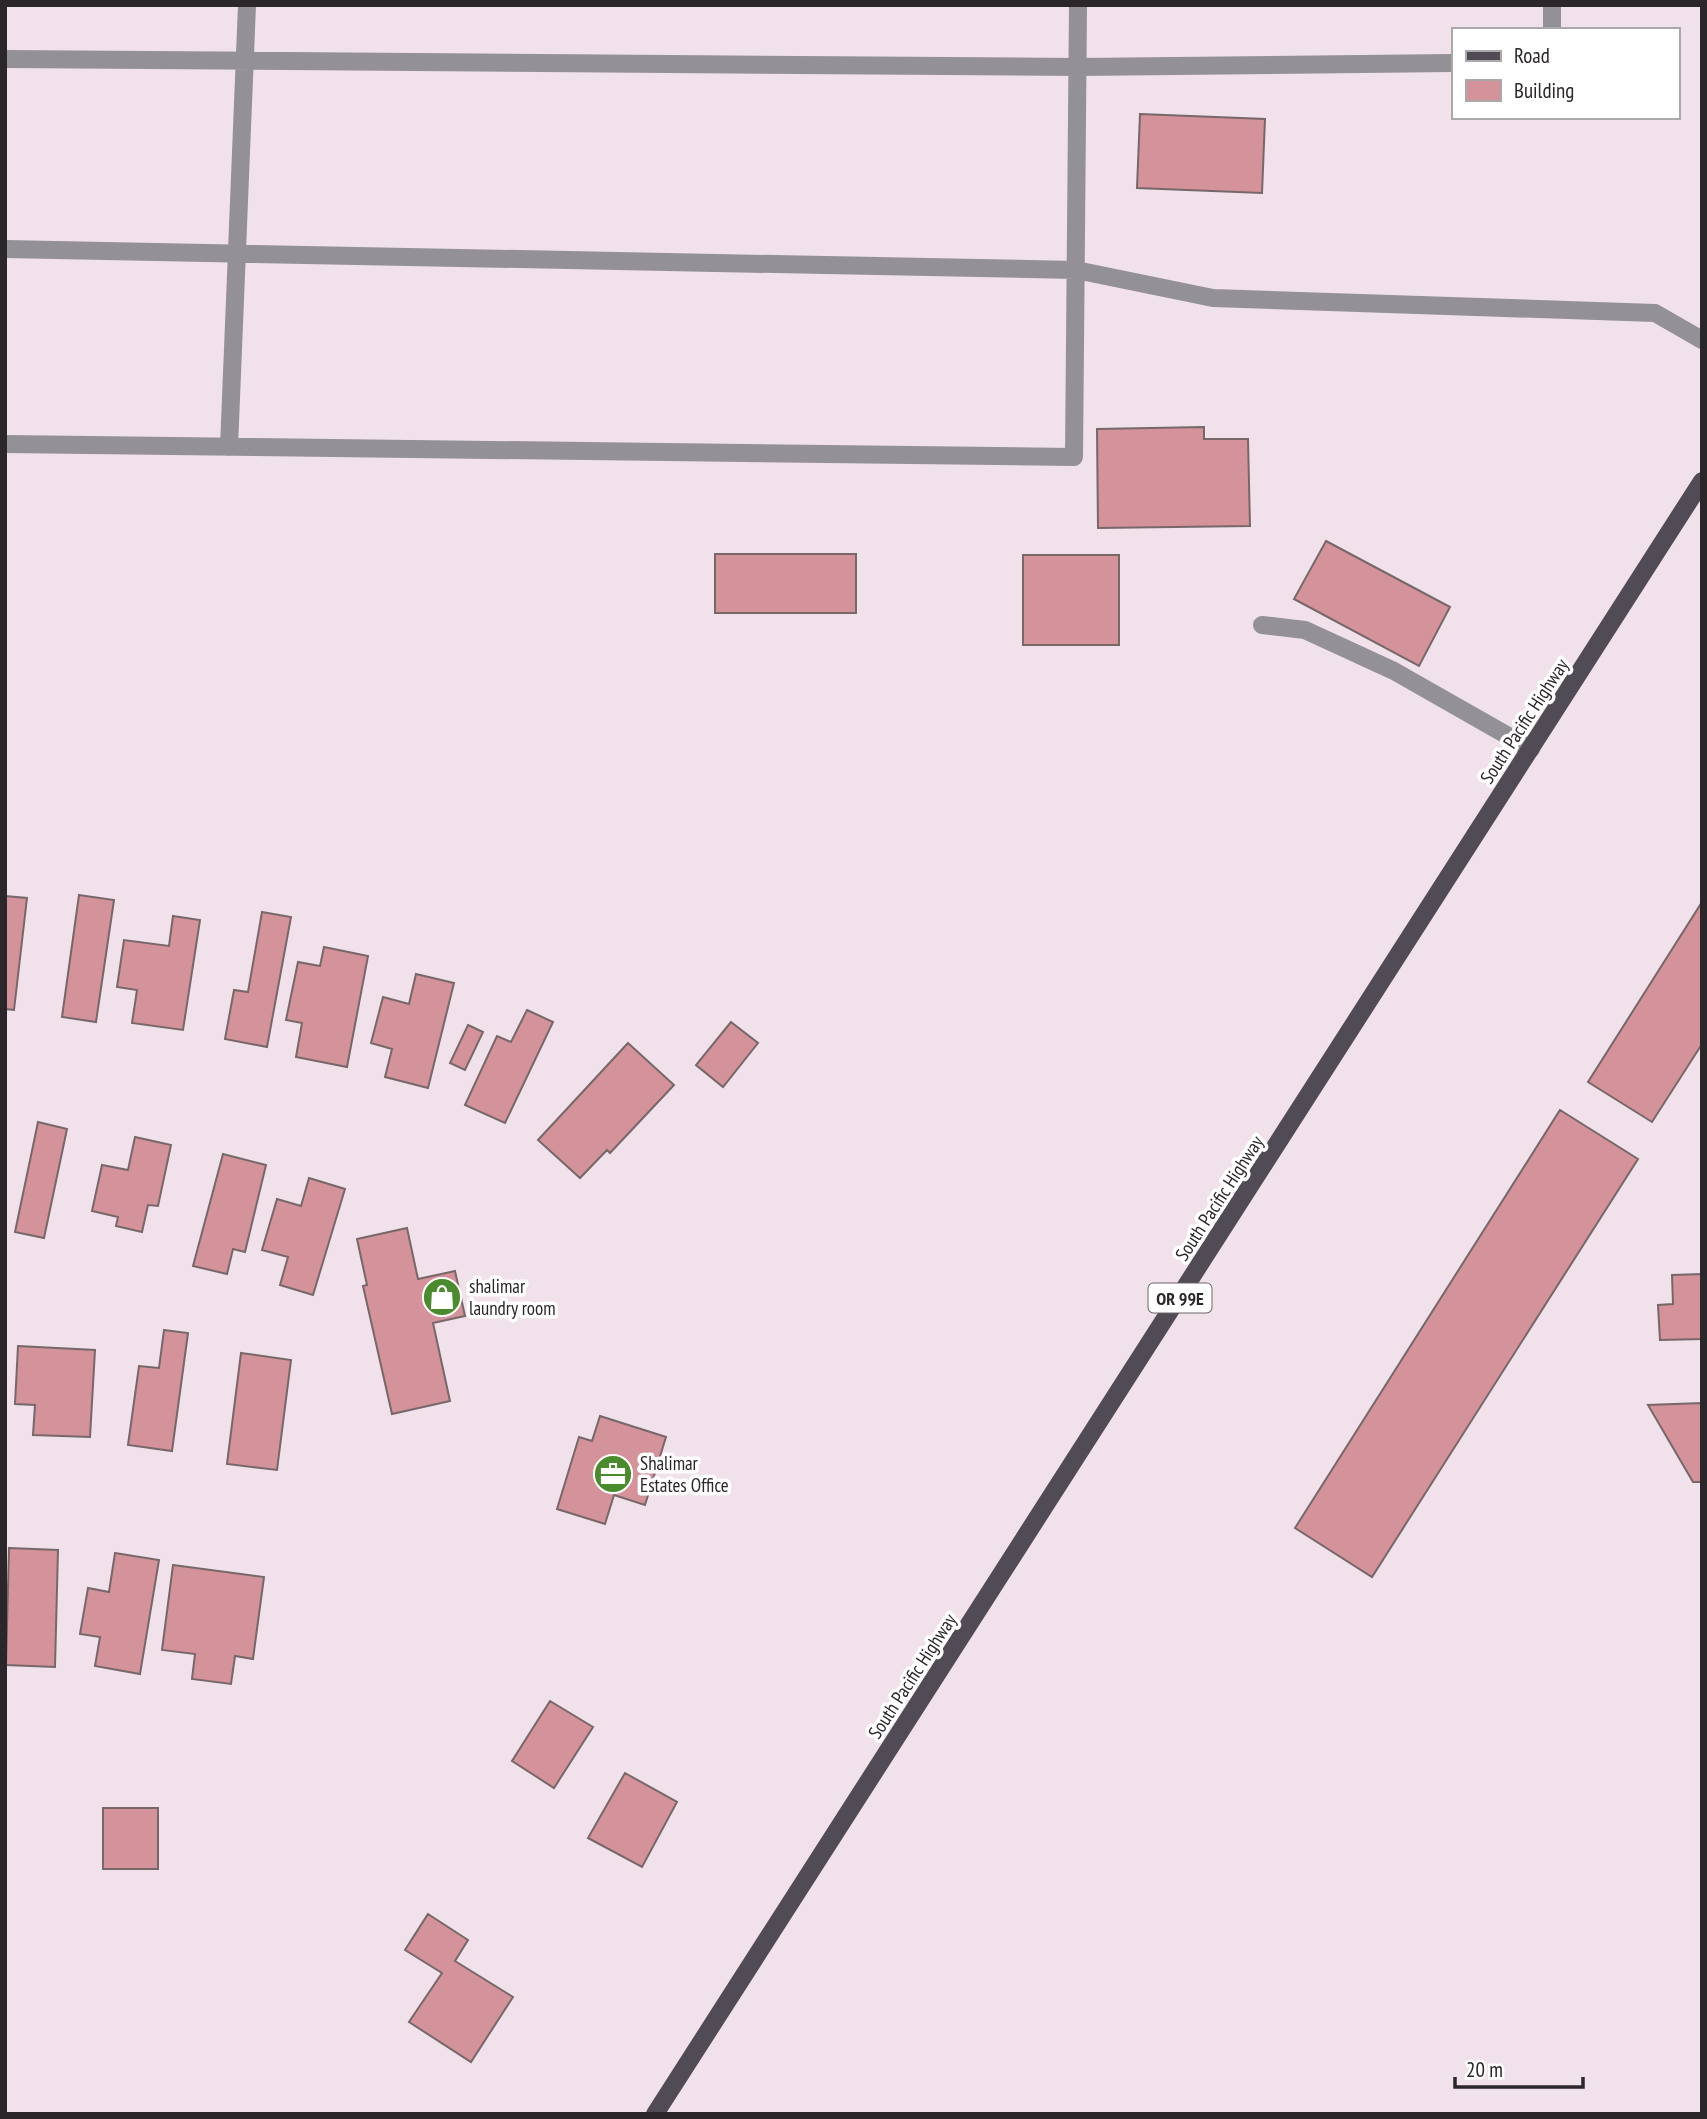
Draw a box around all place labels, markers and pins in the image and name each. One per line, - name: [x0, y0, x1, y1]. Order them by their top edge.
- place label: shalimar laundry room: [469, 1274, 556, 1320]
- shop icon: shalimar laundry room: [421, 1276, 463, 1318]
- place label: Shalimar Estates Office: [640, 1451, 729, 1497]
- office icon: Shalimar Estates Office: [592, 1453, 634, 1495]

